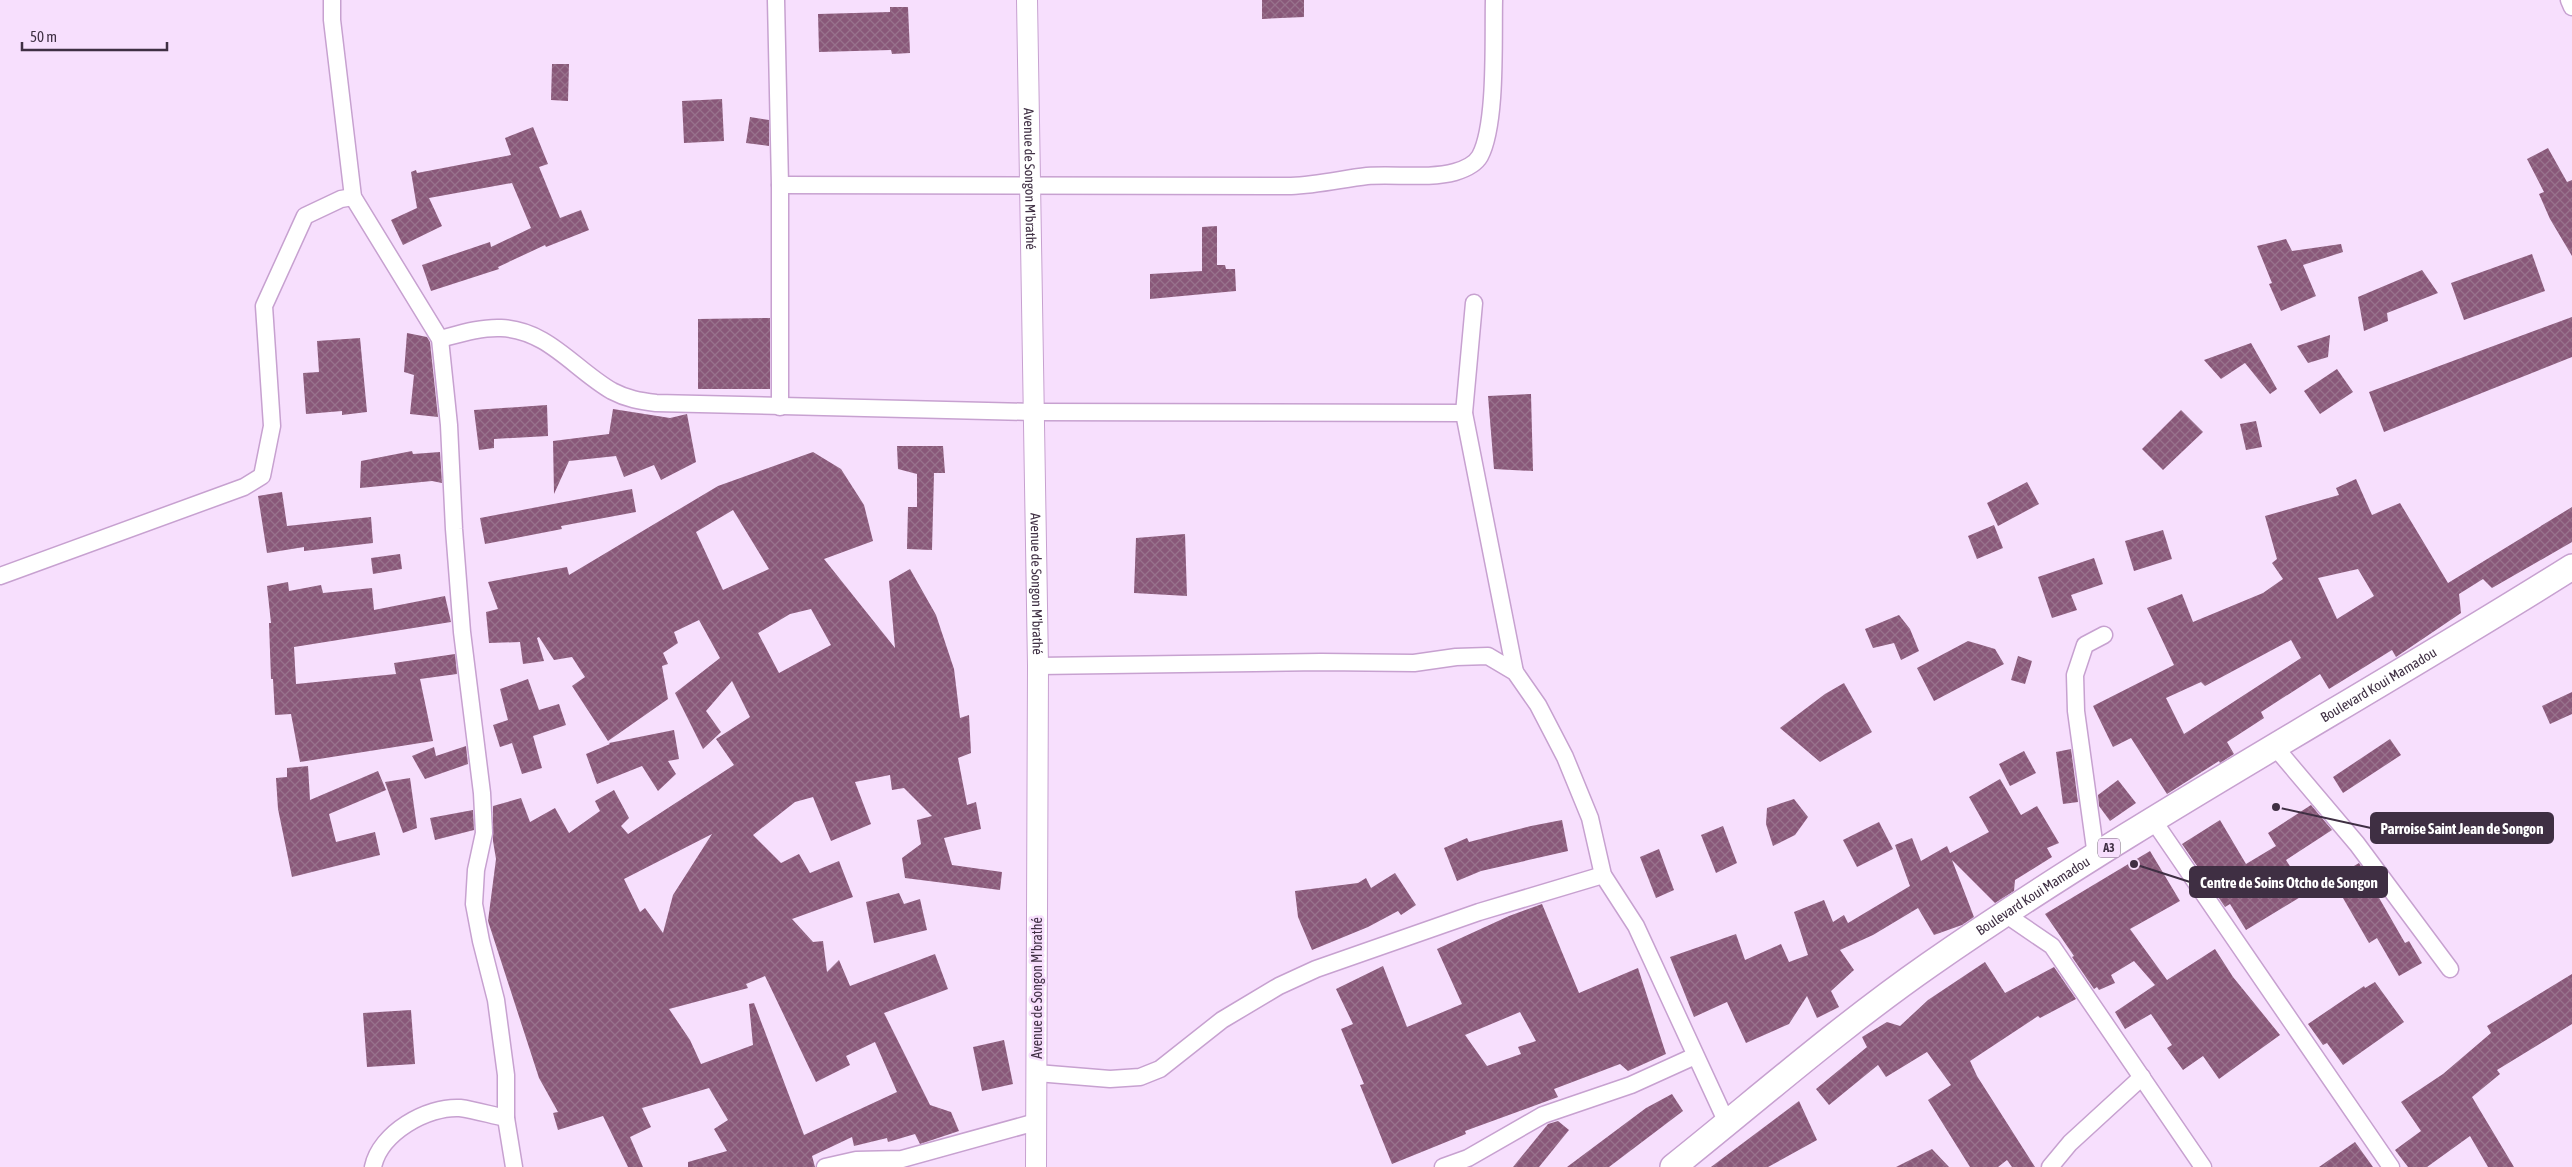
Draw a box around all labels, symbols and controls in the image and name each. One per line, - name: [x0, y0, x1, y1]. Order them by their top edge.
- scale bar: [22, 20, 168, 52]
- text: 50 m: [30, 28, 57, 45]
- street label: Avenue de Songon M'brathé: [1021, 108, 1039, 250]
- street label: Avenue de Songon M'brathé: [1027, 513, 1046, 655]
- street label: Boulevard Koui Mamadou: [2318, 644, 2439, 725]
- callout: Parroise Saint Jean de Songon: [2371, 813, 2553, 843]
- text: Parroise Saint Jean de Songon: [2381, 820, 2543, 837]
- road number: A3: [2098, 838, 2120, 858]
- street label: Boulevard Koui Mamadou: [1973, 853, 2093, 939]
- callout: Centre de Soins Otcho de Songon: [2190, 867, 2387, 897]
- text: Centre de Soins Otcho de Songon: [2200, 874, 2378, 891]
- street label: Avenue de Songon M'brathé: [1029, 917, 1045, 1059]

